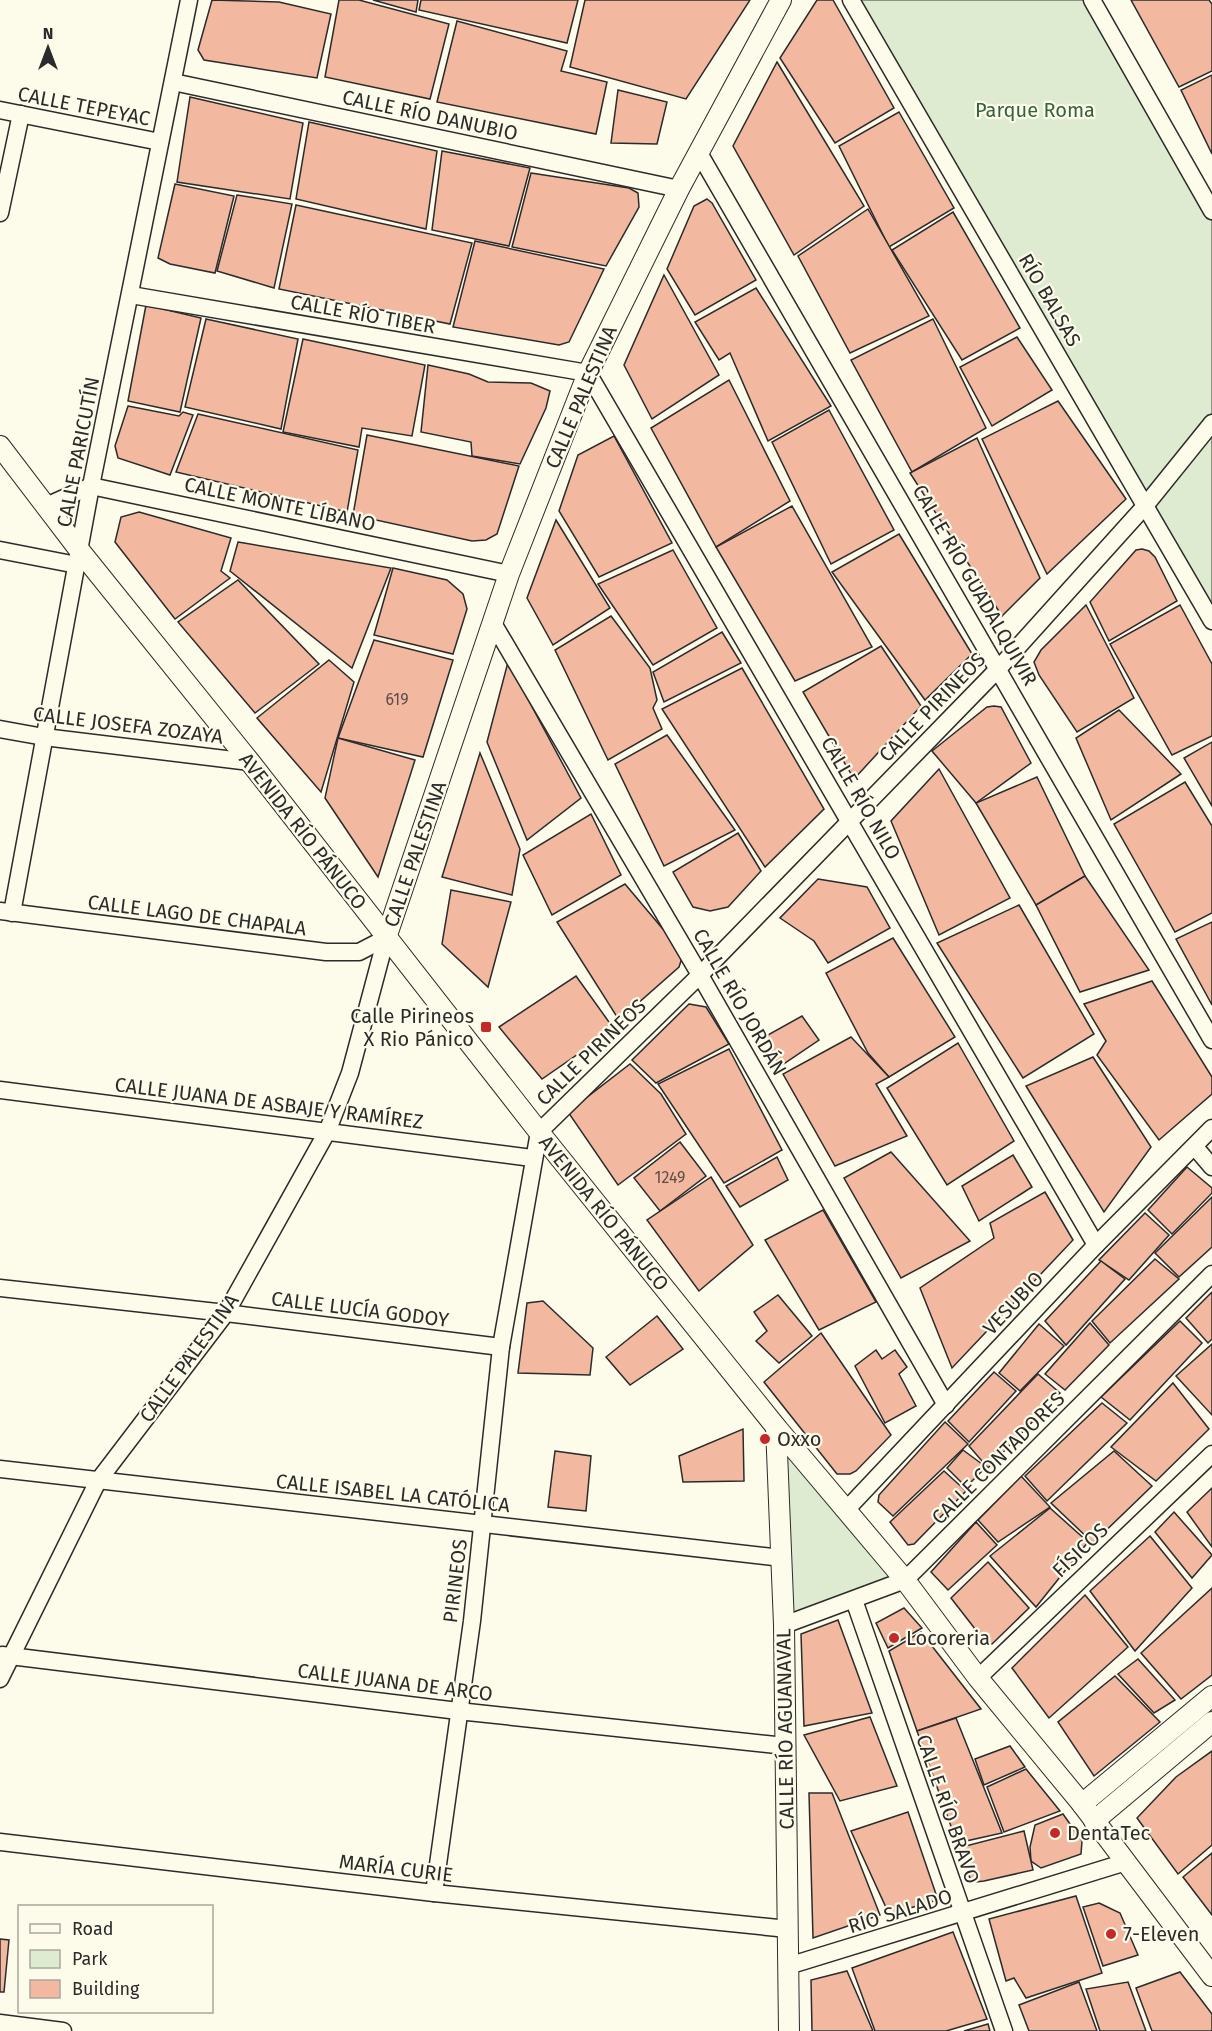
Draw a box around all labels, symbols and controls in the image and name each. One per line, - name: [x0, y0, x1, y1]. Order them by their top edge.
- north arrow: [18, 18, 78, 78]
- text: N: [43, 24, 53, 43]
- street label: CALLE TEPEYAC: [16, 81, 152, 131]
- street label: CALLE RÍO DANUBIO: [340, 85, 520, 145]
- park label: Parque Roma: [975, 98, 1095, 122]
- street label: RÍO BALSAS: [1014, 249, 1086, 351]
- street label: CALLE RÍO TIBER: [289, 289, 437, 339]
- street label: CALLE PALESTINA: [540, 322, 622, 472]
- street label: CALLE PARICUTÍN: [52, 375, 104, 529]
- street label: CALLE MONTE LÍBANO: [182, 472, 378, 536]
- street label: CALLE RÍO GUADALQUIVIR: [908, 480, 1042, 690]
- street label: CALLE PIRINEOS: [874, 647, 990, 767]
- house number: 619: [385, 690, 409, 709]
- street label: CALLE JOSEFA ZOZAYA: [32, 701, 225, 749]
- street label: CALLE RÍO NILO: [816, 732, 906, 864]
- street label: AVENIDA RÍO PÁNUCO: [234, 748, 372, 914]
- street label: CALLE PALESTINA: [379, 777, 451, 930]
- street label: CALLE LAGO DE CHAPALA: [86, 890, 308, 940]
- street label: CALLE RÍO JORDÁN: [688, 924, 792, 1080]
- street label: CALLE PIRINEOS: [531, 994, 651, 1110]
- place label: Calle Pirineos X Rio Pánico: [350, 1004, 474, 1051]
- marker: Calle Pirineos X Rio Pánico: [479, 1020, 493, 1034]
- street label: CALLE JUANA DE ASBAJE Y RAMÍREZ: [113, 1072, 425, 1134]
- street label: AVENIDA RÍO PÁNUCO: [534, 1131, 674, 1295]
- house number: 1249: [654, 1168, 686, 1187]
- street label: VESUBIO: [978, 1266, 1048, 1340]
- street label: CALLE LUCÍA GODOY: [270, 1286, 450, 1332]
- street label: CALLE PALESTINA: [134, 1289, 244, 1427]
- street label: CALLE CONTADORES: [927, 1387, 1069, 1529]
- place label: Oxxo: [777, 1427, 822, 1451]
- marker: Oxxo: [758, 1432, 772, 1446]
- street label: CALLE ISABEL LA CATÓLICA: [275, 1469, 512, 1517]
- street label: FÍSICOS: [1047, 1518, 1113, 1582]
- street label: PIRINEOS: [438, 1538, 472, 1624]
- place label: Locoreria: [906, 1626, 990, 1650]
- street label: CALLE RÍO AGUANAVAL: [771, 1628, 799, 1830]
- marker: Locoreria: [887, 1631, 901, 1645]
- street label: CALLE JUANA DE ARCO: [296, 1658, 494, 1706]
- street label: CALLE RÍO BRAVO: [911, 1731, 985, 1887]
- place label: DentaTec: [1067, 1821, 1150, 1845]
- marker: DentaTec: [1048, 1826, 1062, 1840]
- street label: MARÍA CURIE: [338, 1849, 454, 1887]
- street label: RÍO SALADO: [845, 1884, 955, 1938]
- legend: [18, 1905, 213, 2013]
- text: Road: [72, 1918, 114, 1940]
- place label: 7-Eleven: [1123, 1922, 1199, 1946]
- marker: 7-Eleven: [1104, 1927, 1118, 1941]
- text: Park: [72, 1948, 108, 1970]
- text: Building: [72, 1978, 140, 2000]

